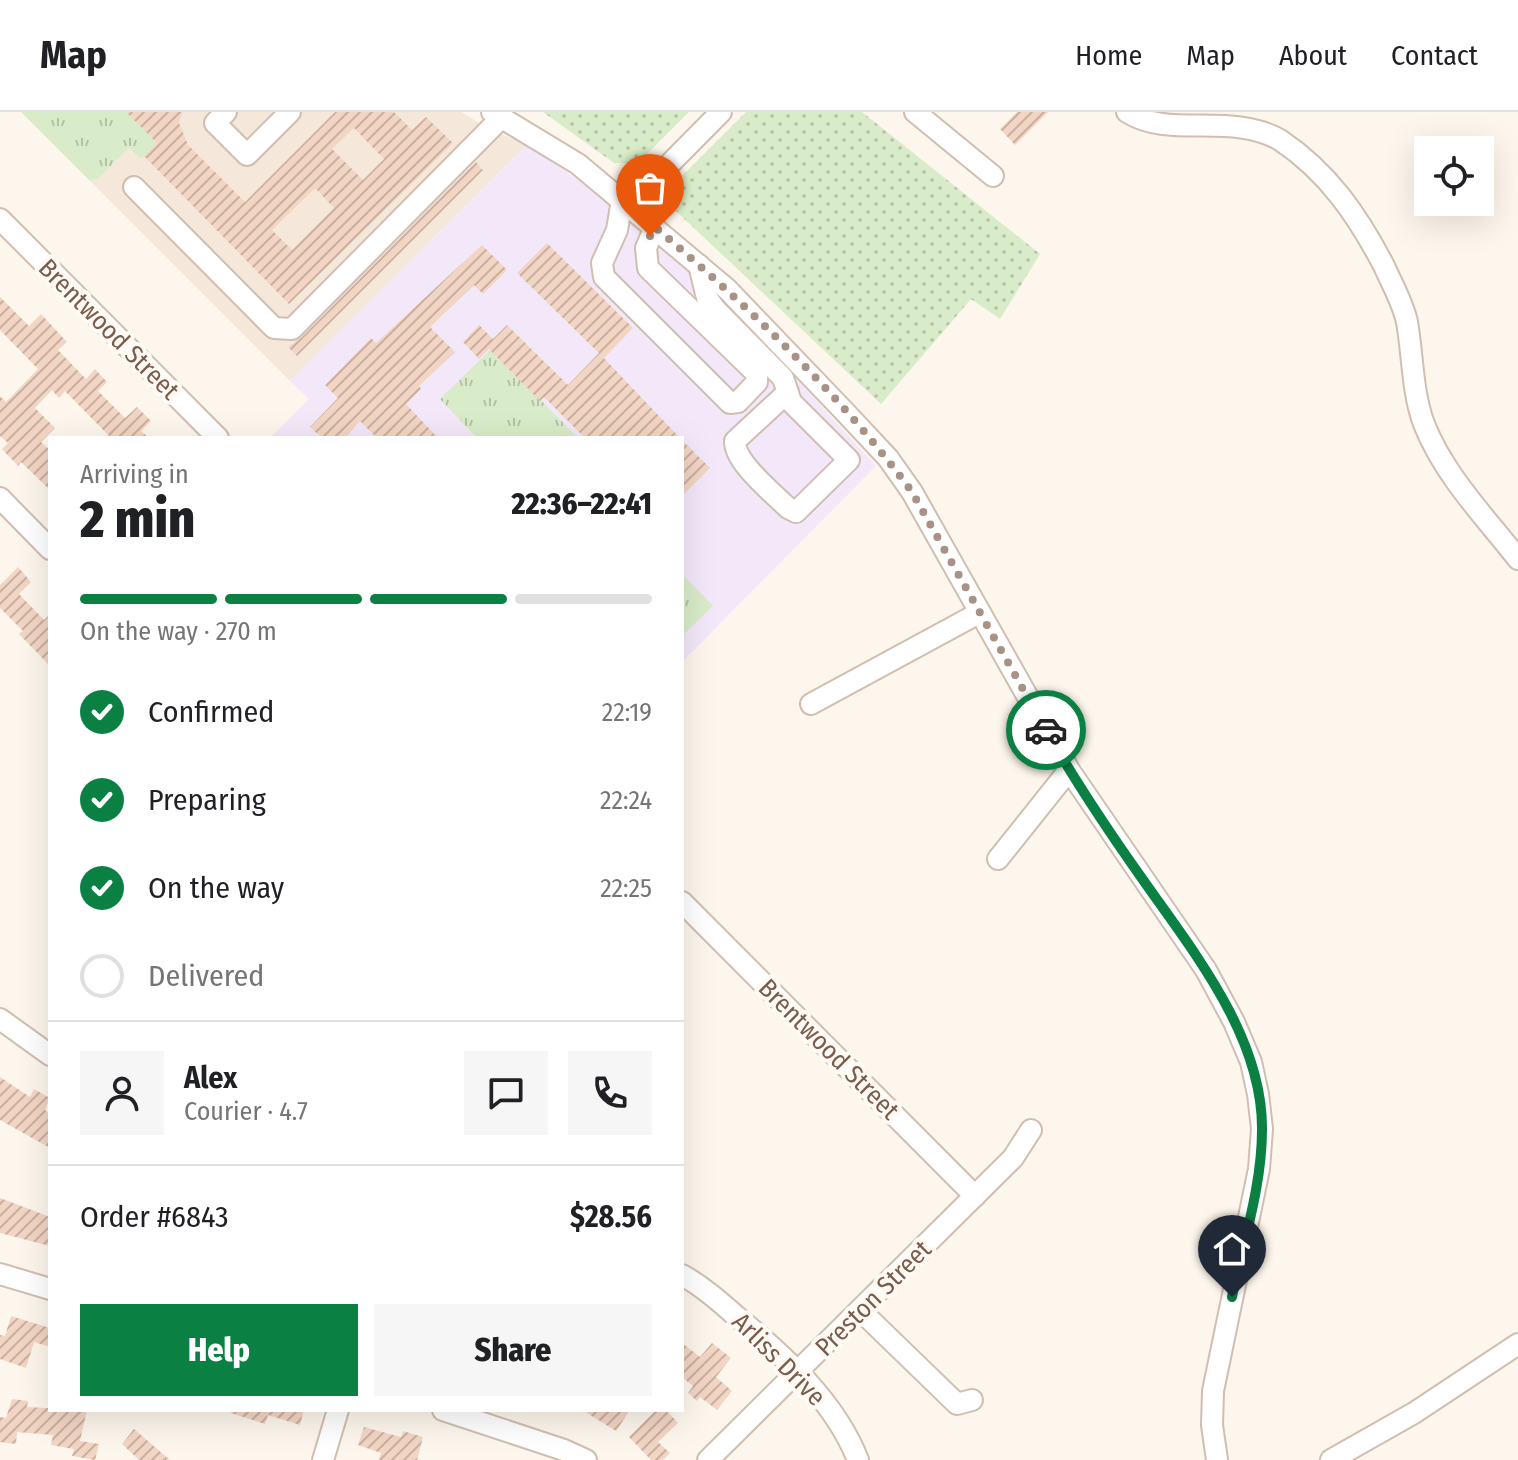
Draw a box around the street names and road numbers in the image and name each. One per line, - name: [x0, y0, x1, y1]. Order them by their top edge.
- street label: Brentwood Street: [32, 253, 186, 406]
- street label: Brentwood Street: [752, 973, 906, 1126]
- street label: Preston Street: [809, 1234, 938, 1363]
- street label: Arliss Drive: [726, 1306, 832, 1412]

